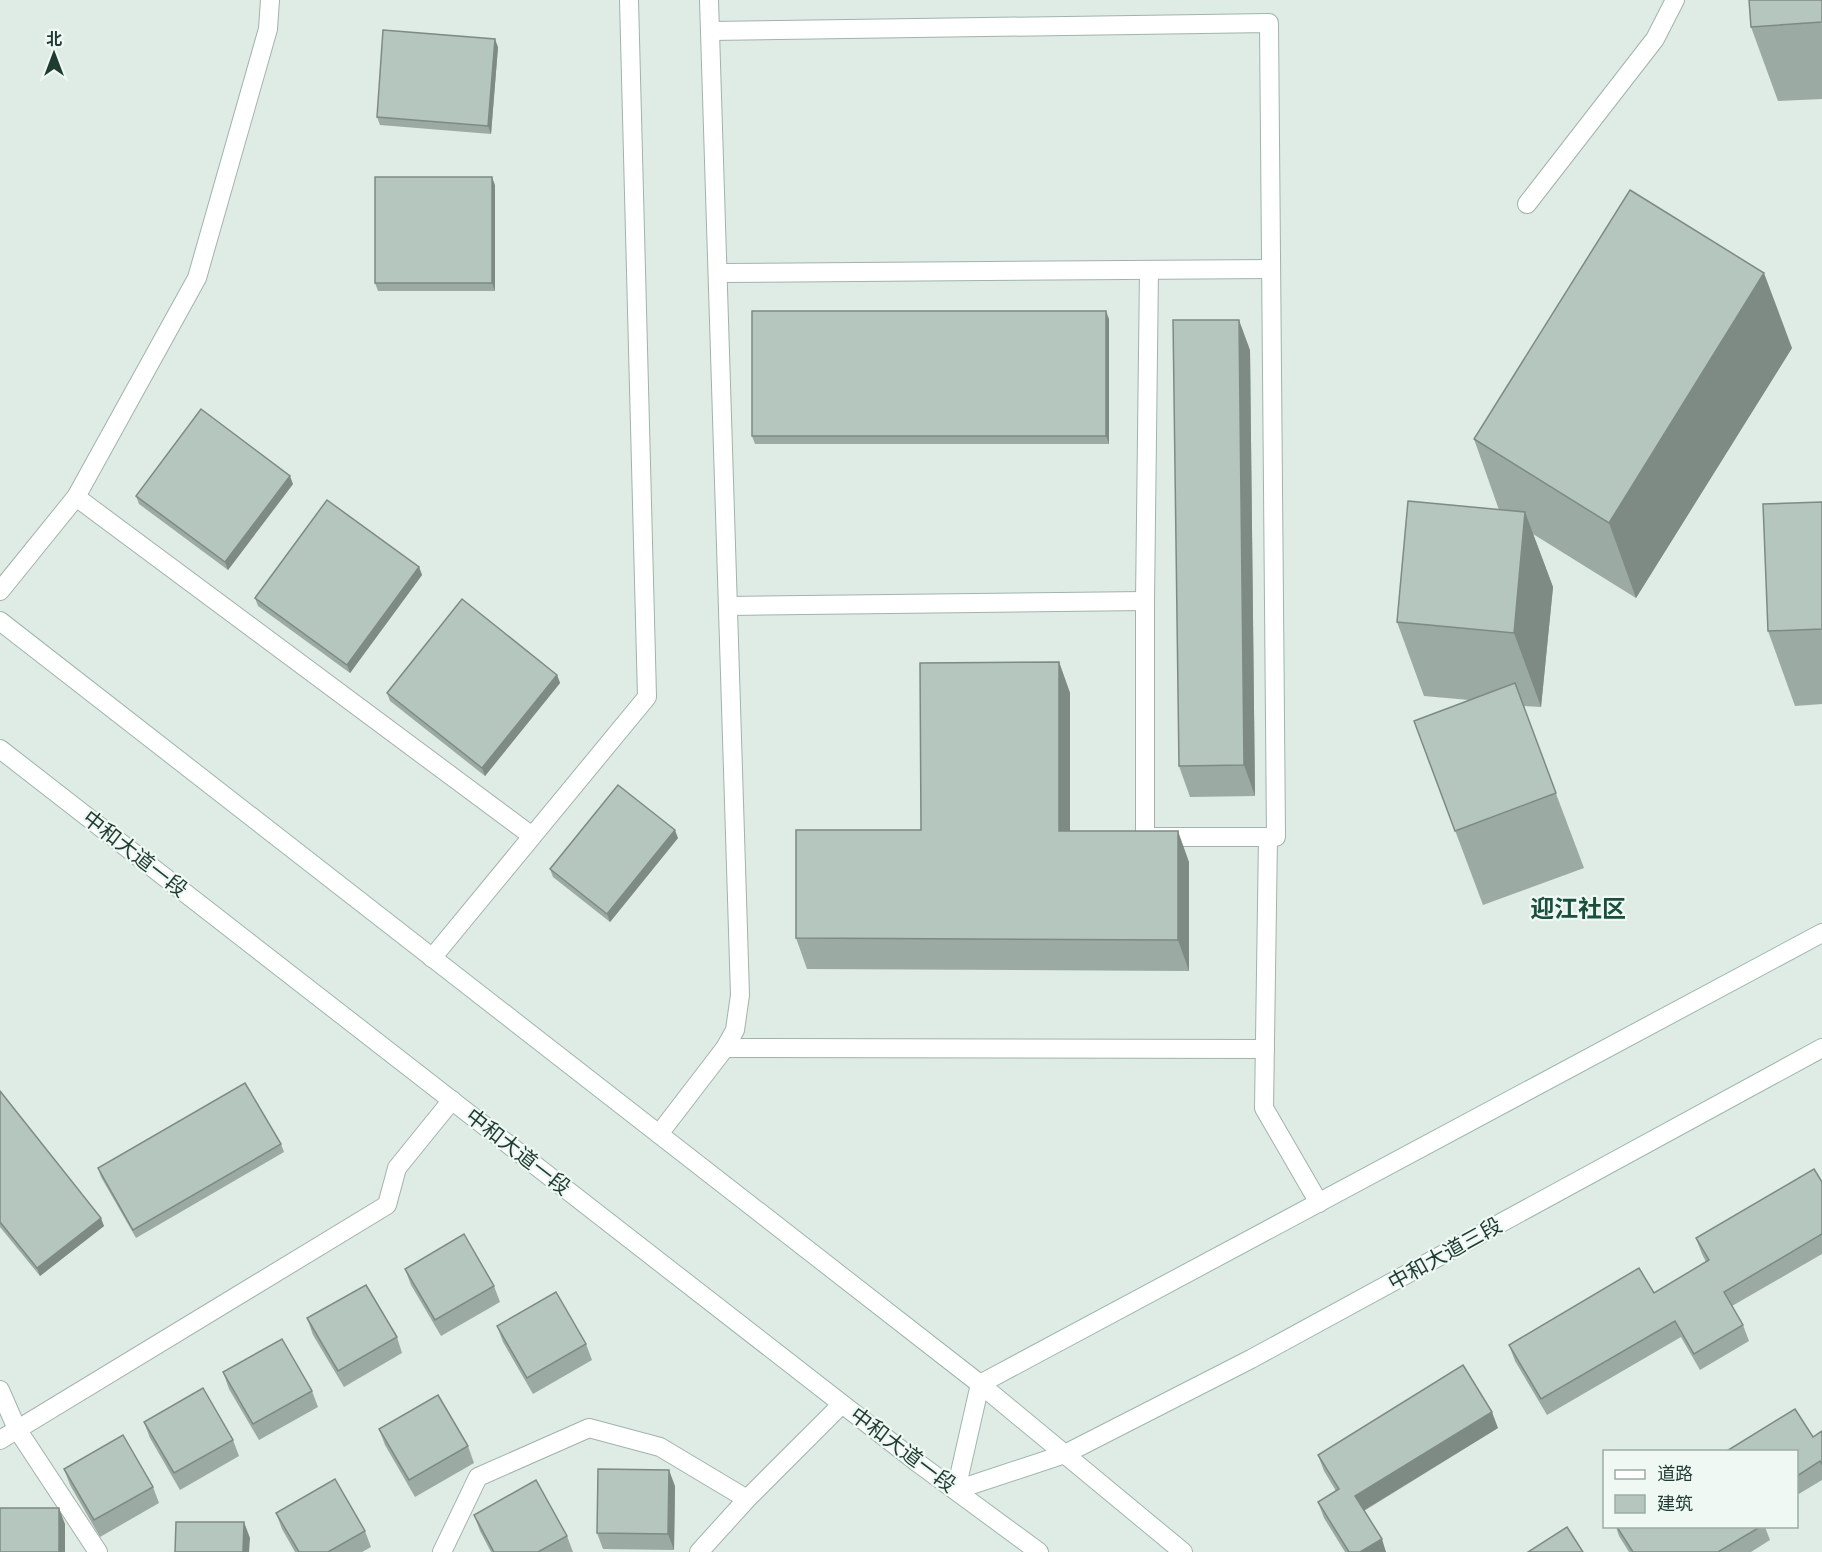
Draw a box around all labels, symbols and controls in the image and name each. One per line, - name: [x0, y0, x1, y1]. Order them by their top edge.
- north arrow: [24, 24, 84, 84]
- text: 北: [46, 31, 62, 48]
- street label: 中和大道一段: [79, 807, 191, 901]
- district label: 迎江社区: [1530, 896, 1626, 922]
- street label: 中和大道一段: [462, 1105, 574, 1199]
- street label: 中和大道三段: [1385, 1214, 1505, 1294]
- street label: 中和大道一段: [846, 1403, 960, 1497]
- legend: [1603, 1450, 1798, 1528]
- text: 道路: [1657, 1464, 1693, 1484]
- text: 建筑: [1657, 1494, 1693, 1514]

